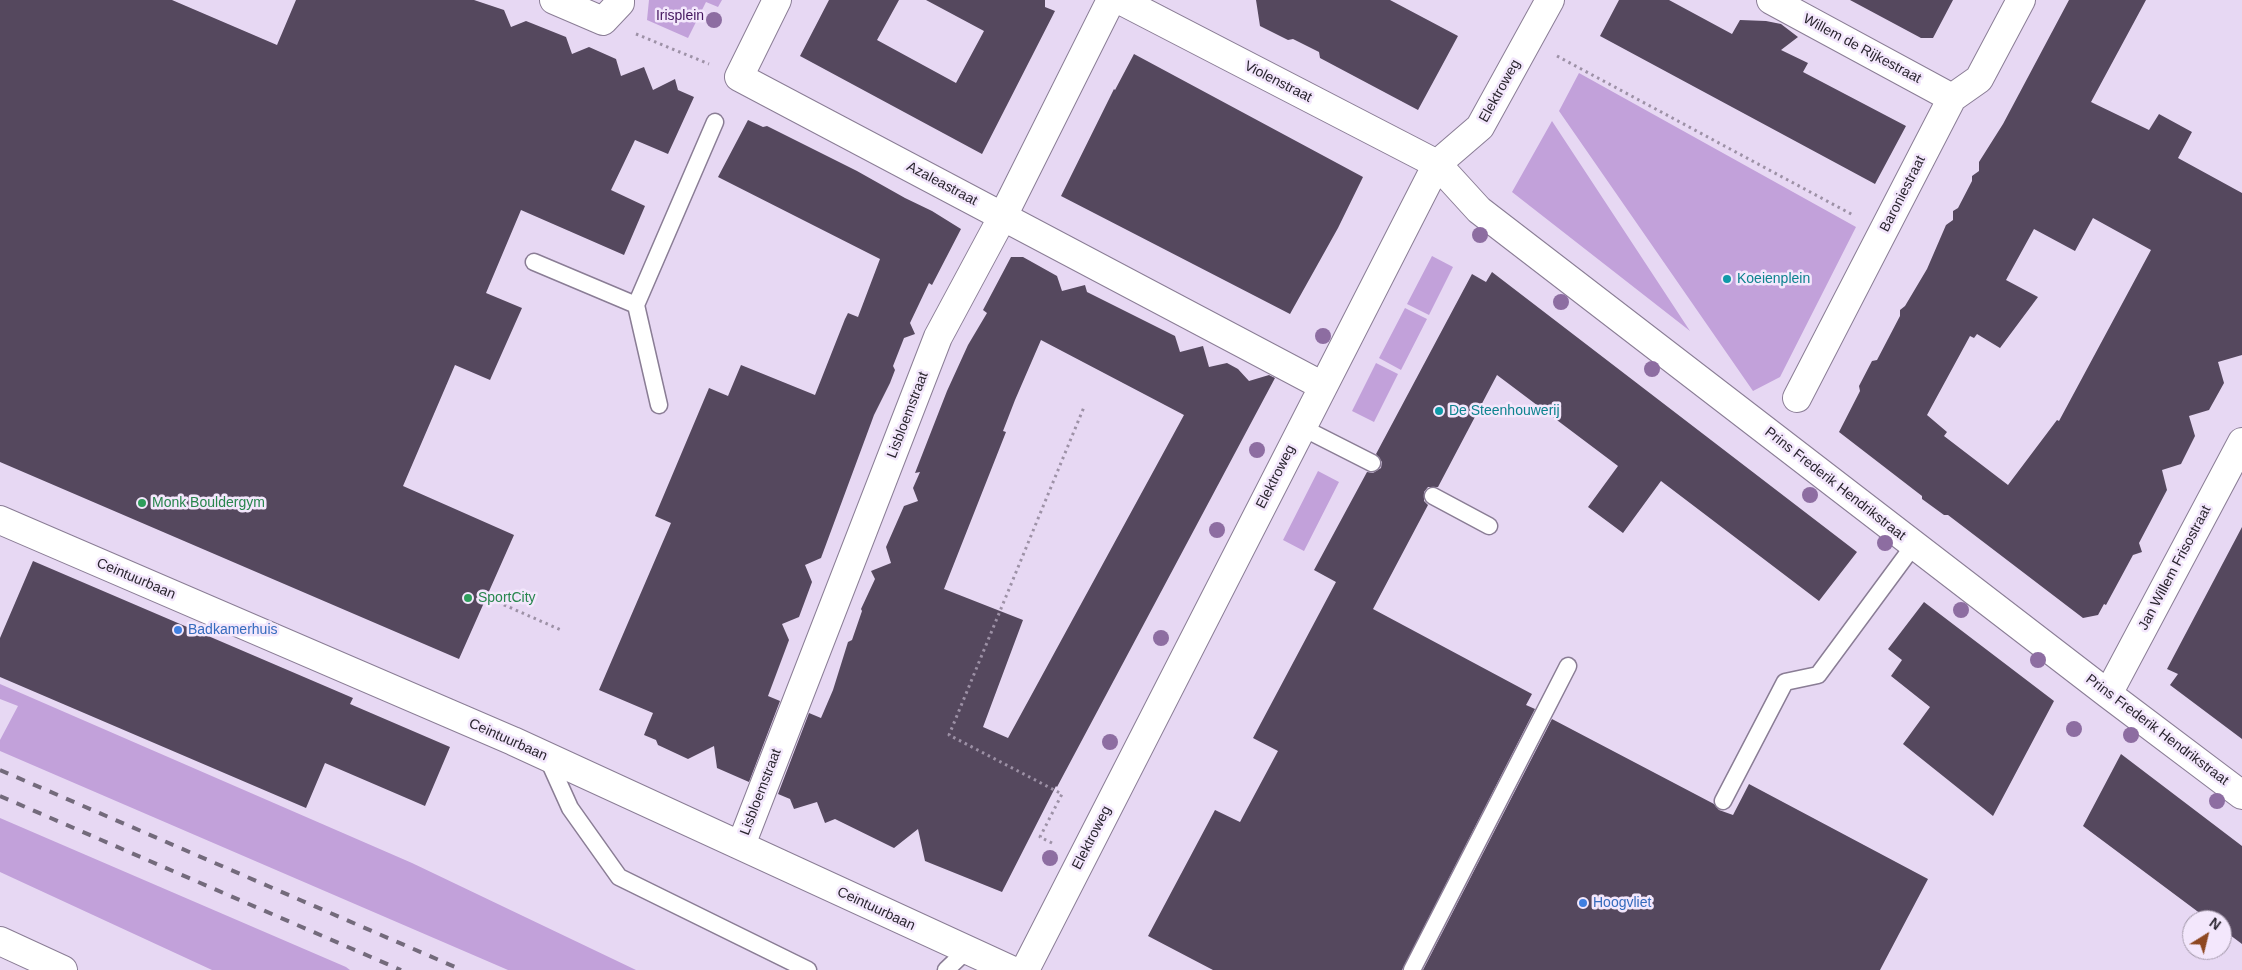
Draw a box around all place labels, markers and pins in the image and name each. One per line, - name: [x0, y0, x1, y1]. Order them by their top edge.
- place label: Koeienplein: [1737, 271, 1810, 287]
- marker: Koeienplein: [1721, 273, 1733, 285]
- place label: De Steenhouwerij: [1449, 403, 1560, 419]
- marker: De Steenhouwerij: [1433, 405, 1445, 417]
- place label: Monk Bouldergym: [152, 495, 265, 511]
- marker: Monk Bouldergym: [136, 497, 148, 509]
- place label: SportCity: [478, 590, 536, 606]
- marker: SportCity: [462, 592, 474, 604]
- place label: Badkamerhuis: [188, 622, 277, 638]
- marker: Badkamerhuis: [172, 624, 184, 636]
- place label: Hoogvliet: [1593, 895, 1651, 911]
- marker: Hoogvliet: [1577, 897, 1589, 909]

